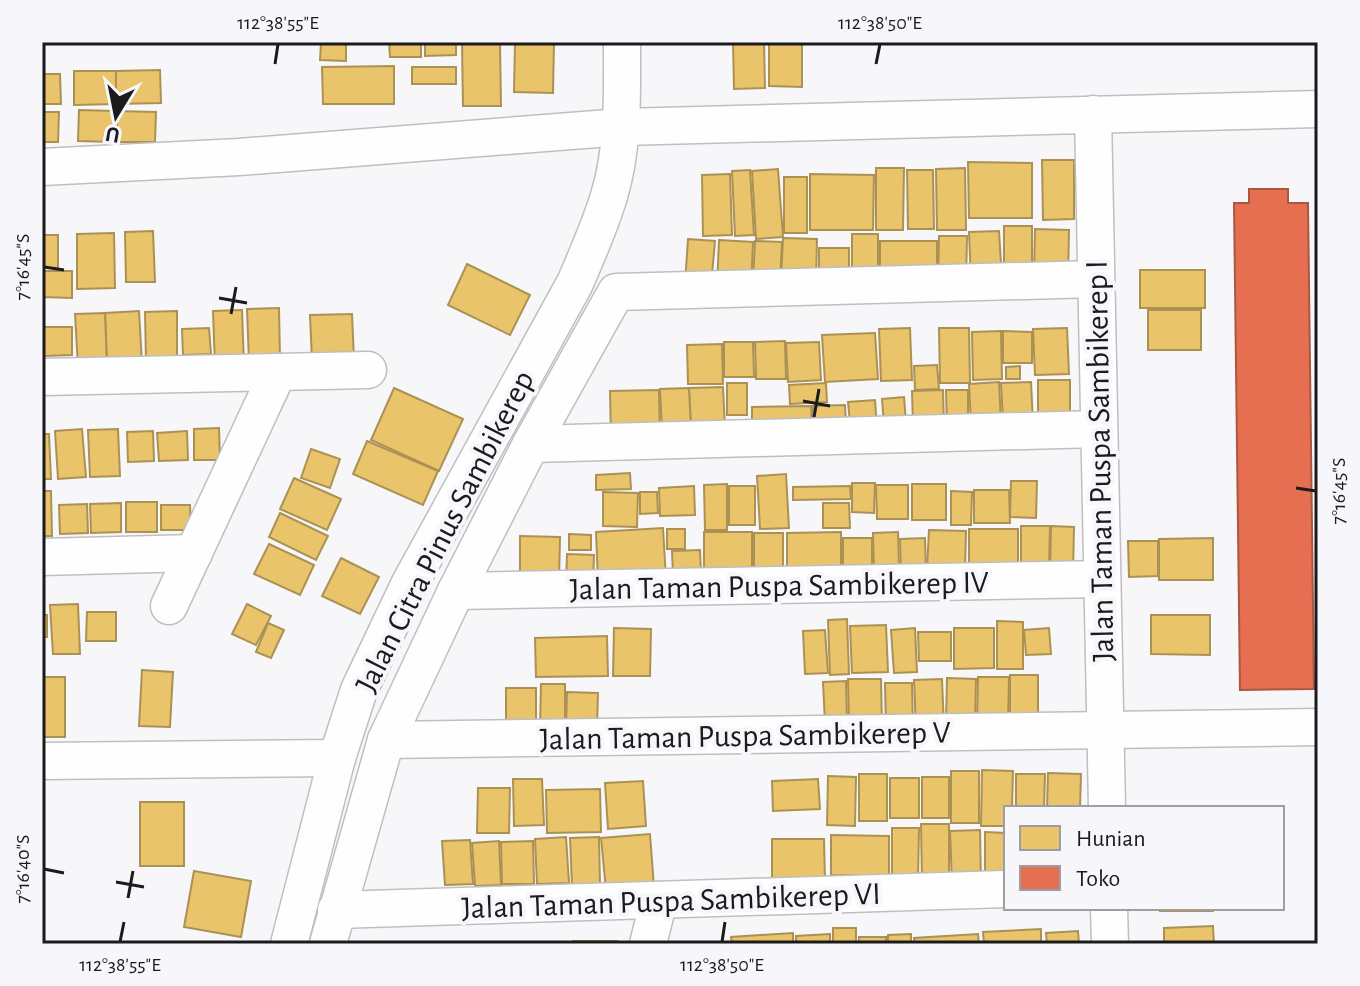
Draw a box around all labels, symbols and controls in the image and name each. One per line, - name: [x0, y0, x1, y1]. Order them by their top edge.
- text: 112°38'55"E: [237, 13, 319, 33]
- text: 112°38'50"E: [838, 13, 922, 33]
- north arrow: [76, 76, 156, 156]
- text: U: [104, 123, 122, 147]
- text: 7°16'45"S: [13, 234, 33, 300]
- street label: Jalan Taman Puspa Sambikerep I: [1080, 260, 1120, 662]
- street label: Jalan Citra Pinus Sambikerep: [350, 366, 540, 697]
- text: 7°16'45"S: [1329, 458, 1349, 524]
- street label: Jalan Taman Puspa Sambikerep IV: [569, 566, 989, 606]
- street label: Jalan Taman Puspa Sambikerep V: [539, 716, 951, 756]
- legend: [1004, 806, 1284, 910]
- text: Hunian: [1076, 827, 1146, 851]
- text: 7°16'40"S: [13, 834, 33, 904]
- text: Toko: [1076, 867, 1120, 891]
- street label: Jalan Taman Puspa Sambikerep VI: [461, 878, 881, 924]
- text: 112°38'55"E: [79, 955, 161, 975]
- text: 112°38'50"E: [680, 955, 764, 975]

